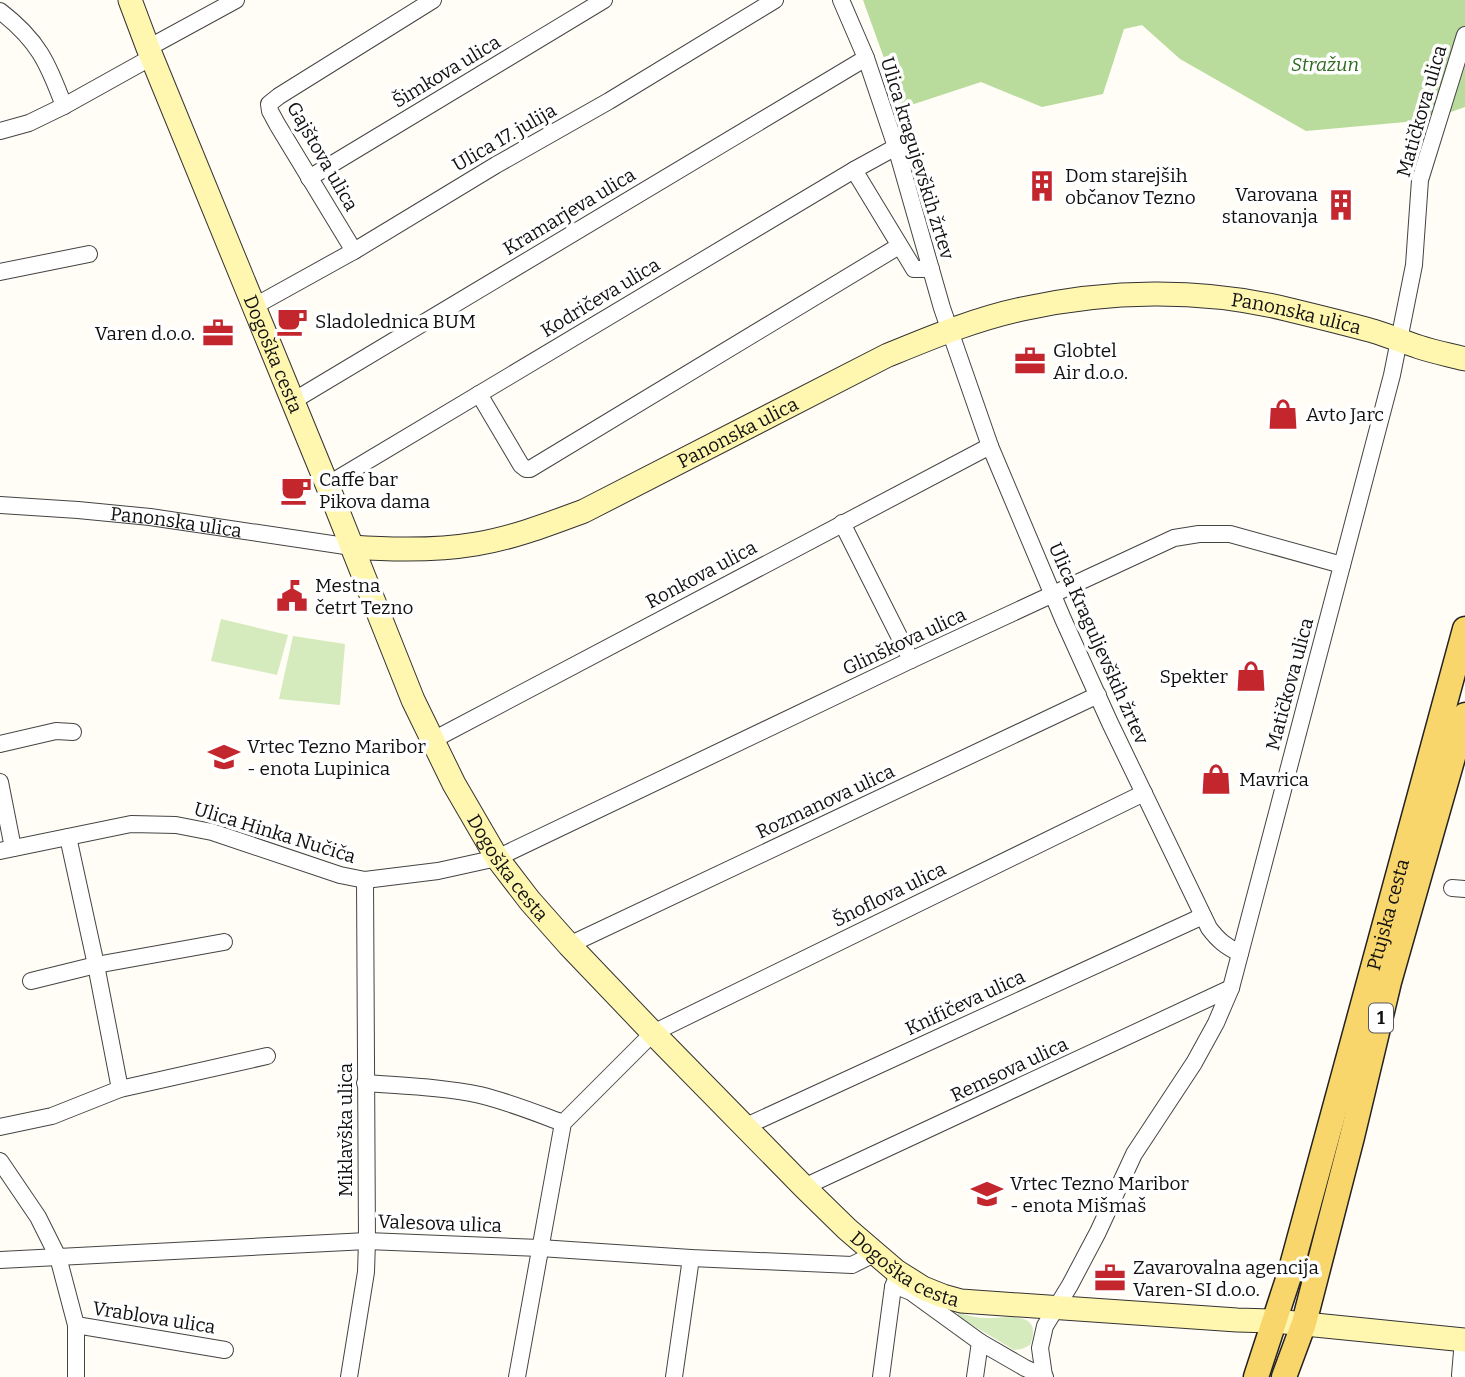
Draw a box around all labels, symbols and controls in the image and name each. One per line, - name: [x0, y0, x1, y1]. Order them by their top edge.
- street label: Šimkova ulica: [388, 30, 505, 113]
- street label: Matičkova ulica: [1392, 42, 1451, 180]
- park label: Stražun: [1291, 53, 1359, 76]
- street label: Ulica kragujevških žrtev: [876, 54, 960, 263]
- street label: Gajštova ulica: [282, 98, 363, 215]
- street label: Ulica 17. julija: [448, 98, 561, 176]
- street label: Kramarjeva ulica: [499, 163, 640, 260]
- place label: Dom starejših občanov Tezno: [1065, 164, 1196, 209]
- building icon: Dom starejših občanov Tezno: [1025, 169, 1059, 203]
- place label: Varovana stanovanja: [1222, 183, 1319, 228]
- building icon: Varovana stanovanja: [1324, 188, 1358, 222]
- street label: Kodričeva ulica: [537, 253, 664, 342]
- street label: Panonska ulica: [1230, 288, 1364, 339]
- street label: Dogoška cesta: [239, 292, 308, 417]
- cafe icon: Sladolednica BUM: [275, 304, 309, 338]
- place label: Sladolednica BUM: [315, 310, 476, 333]
- office icon: Varen d.o.o.: [201, 316, 235, 350]
- place label: Varen d.o.o.: [95, 322, 195, 345]
- place label: Globtel Air d.o.o.: [1053, 339, 1128, 384]
- office icon: Globtel Air d.o.o.: [1013, 344, 1047, 378]
- street label: Panonska ulica: [674, 392, 803, 473]
- shop icon: Avto Jarc: [1266, 397, 1300, 431]
- place label: Avto Jarc: [1306, 403, 1384, 426]
- place label: Caffe bar Pikova dama: [319, 468, 431, 513]
- cafe icon: Caffe bar Pikova dama: [279, 473, 313, 507]
- street label: Panonska ulica: [109, 502, 244, 543]
- street label: Ronkova ulica: [642, 535, 761, 613]
- street label: Ulica Kraguljevških žrtev: [1044, 539, 1154, 748]
- place label: Mestna četrt Tezno: [315, 574, 413, 619]
- public building icon: Mestna četrt Tezno: [275, 579, 309, 613]
- street label: Glinškova ulica: [839, 603, 970, 680]
- street label: Matičkova ulica: [1261, 615, 1318, 753]
- shop icon: Spekter: [1234, 659, 1268, 693]
- place label: Spekter: [1160, 665, 1229, 688]
- place label: Vrtec Tezno Maribor - enota Lupinica: [247, 735, 426, 780]
- school or university icon: Vrtec Tezno Maribor - enota Lupinica: [207, 740, 241, 774]
- street label: Rozmanova ulica: [752, 759, 899, 844]
- shop icon: Mavrica: [1199, 762, 1233, 796]
- place label: Mavrica: [1239, 768, 1310, 791]
- street label: Ulica Hinka Nučiča: [191, 797, 359, 868]
- street label: Dogoška cesta: [462, 810, 554, 926]
- street label: Ptujska cesta: [1362, 856, 1414, 973]
- street label: Šnoflova ulica: [829, 857, 950, 932]
- street label: Knifičeva ulica: [902, 964, 1029, 1040]
- road number: 1: [1369, 1003, 1393, 1032]
- street label: Remsova ulica: [947, 1032, 1072, 1107]
- street label: Miklavška ulica: [334, 1062, 357, 1197]
- place label: Vrtec Tezno Maribor - enota Mišmaš: [1010, 1172, 1189, 1217]
- school or university icon: Vrtec Tezno Maribor - enota Mišmaš: [970, 1177, 1004, 1211]
- street label: Valesova ulica: [378, 1210, 503, 1237]
- street label: Dogoška cesta: [846, 1226, 962, 1312]
- place label: Zavarovalna agencija Varen-SI d.o.o.: [1133, 1256, 1319, 1301]
- office icon: Zavarovalna agencija Varen-SI d.o.o.: [1093, 1261, 1127, 1295]
- street label: Vrablova ulica: [91, 1296, 218, 1339]

